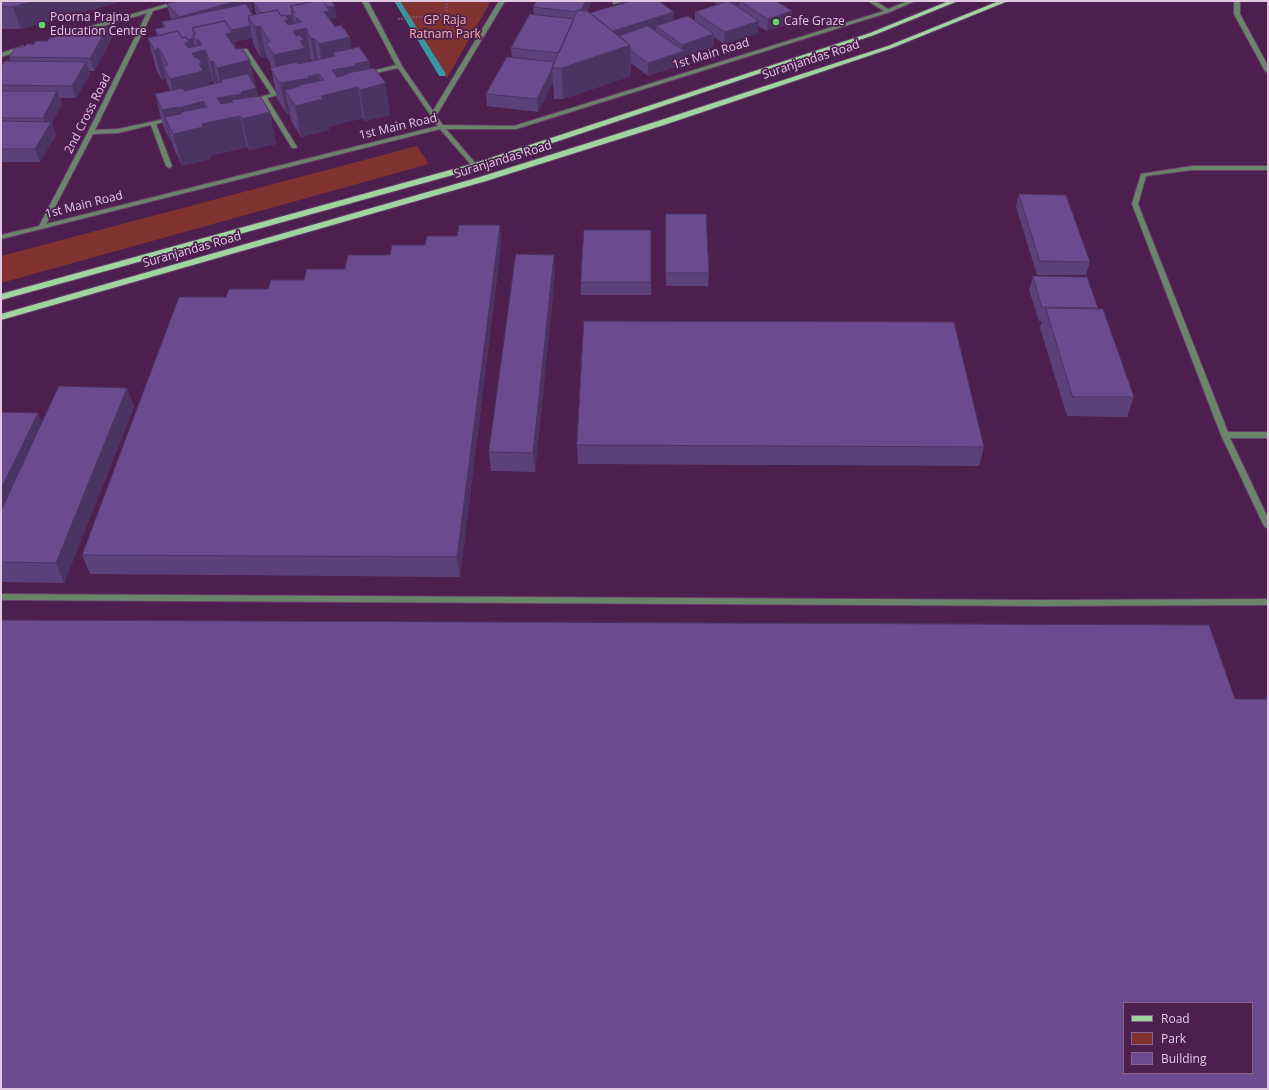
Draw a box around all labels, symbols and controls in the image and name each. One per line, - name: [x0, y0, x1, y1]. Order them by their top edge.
- place label: Poorna Prajna Education Centre: [50, 11, 146, 39]
- park label: GP Raja Ratnam Park: [409, 14, 481, 42]
- place label: Cafe Graze: [784, 15, 845, 29]
- marker: Cafe Graze: [771, 17, 781, 27]
- marker: Poorna Prajna Education Centre: [37, 20, 47, 30]
- street label: 1st Main Road: [671, 35, 751, 73]
- street label: Suranjandas Road: [761, 37, 861, 83]
- street label: 2nd Cross Road: [62, 72, 114, 156]
- street label: 1st Main Road: [358, 111, 438, 143]
- street label: Suranjandas Road: [452, 138, 554, 182]
- street label: 1st Main Road: [44, 188, 124, 222]
- street label: Suranjandas Road: [141, 229, 243, 271]
- legend: [1123, 1002, 1253, 1074]
- text: Road: [1161, 1010, 1190, 1027]
- text: Park: [1161, 1030, 1186, 1047]
- text: Building: [1161, 1050, 1206, 1067]

